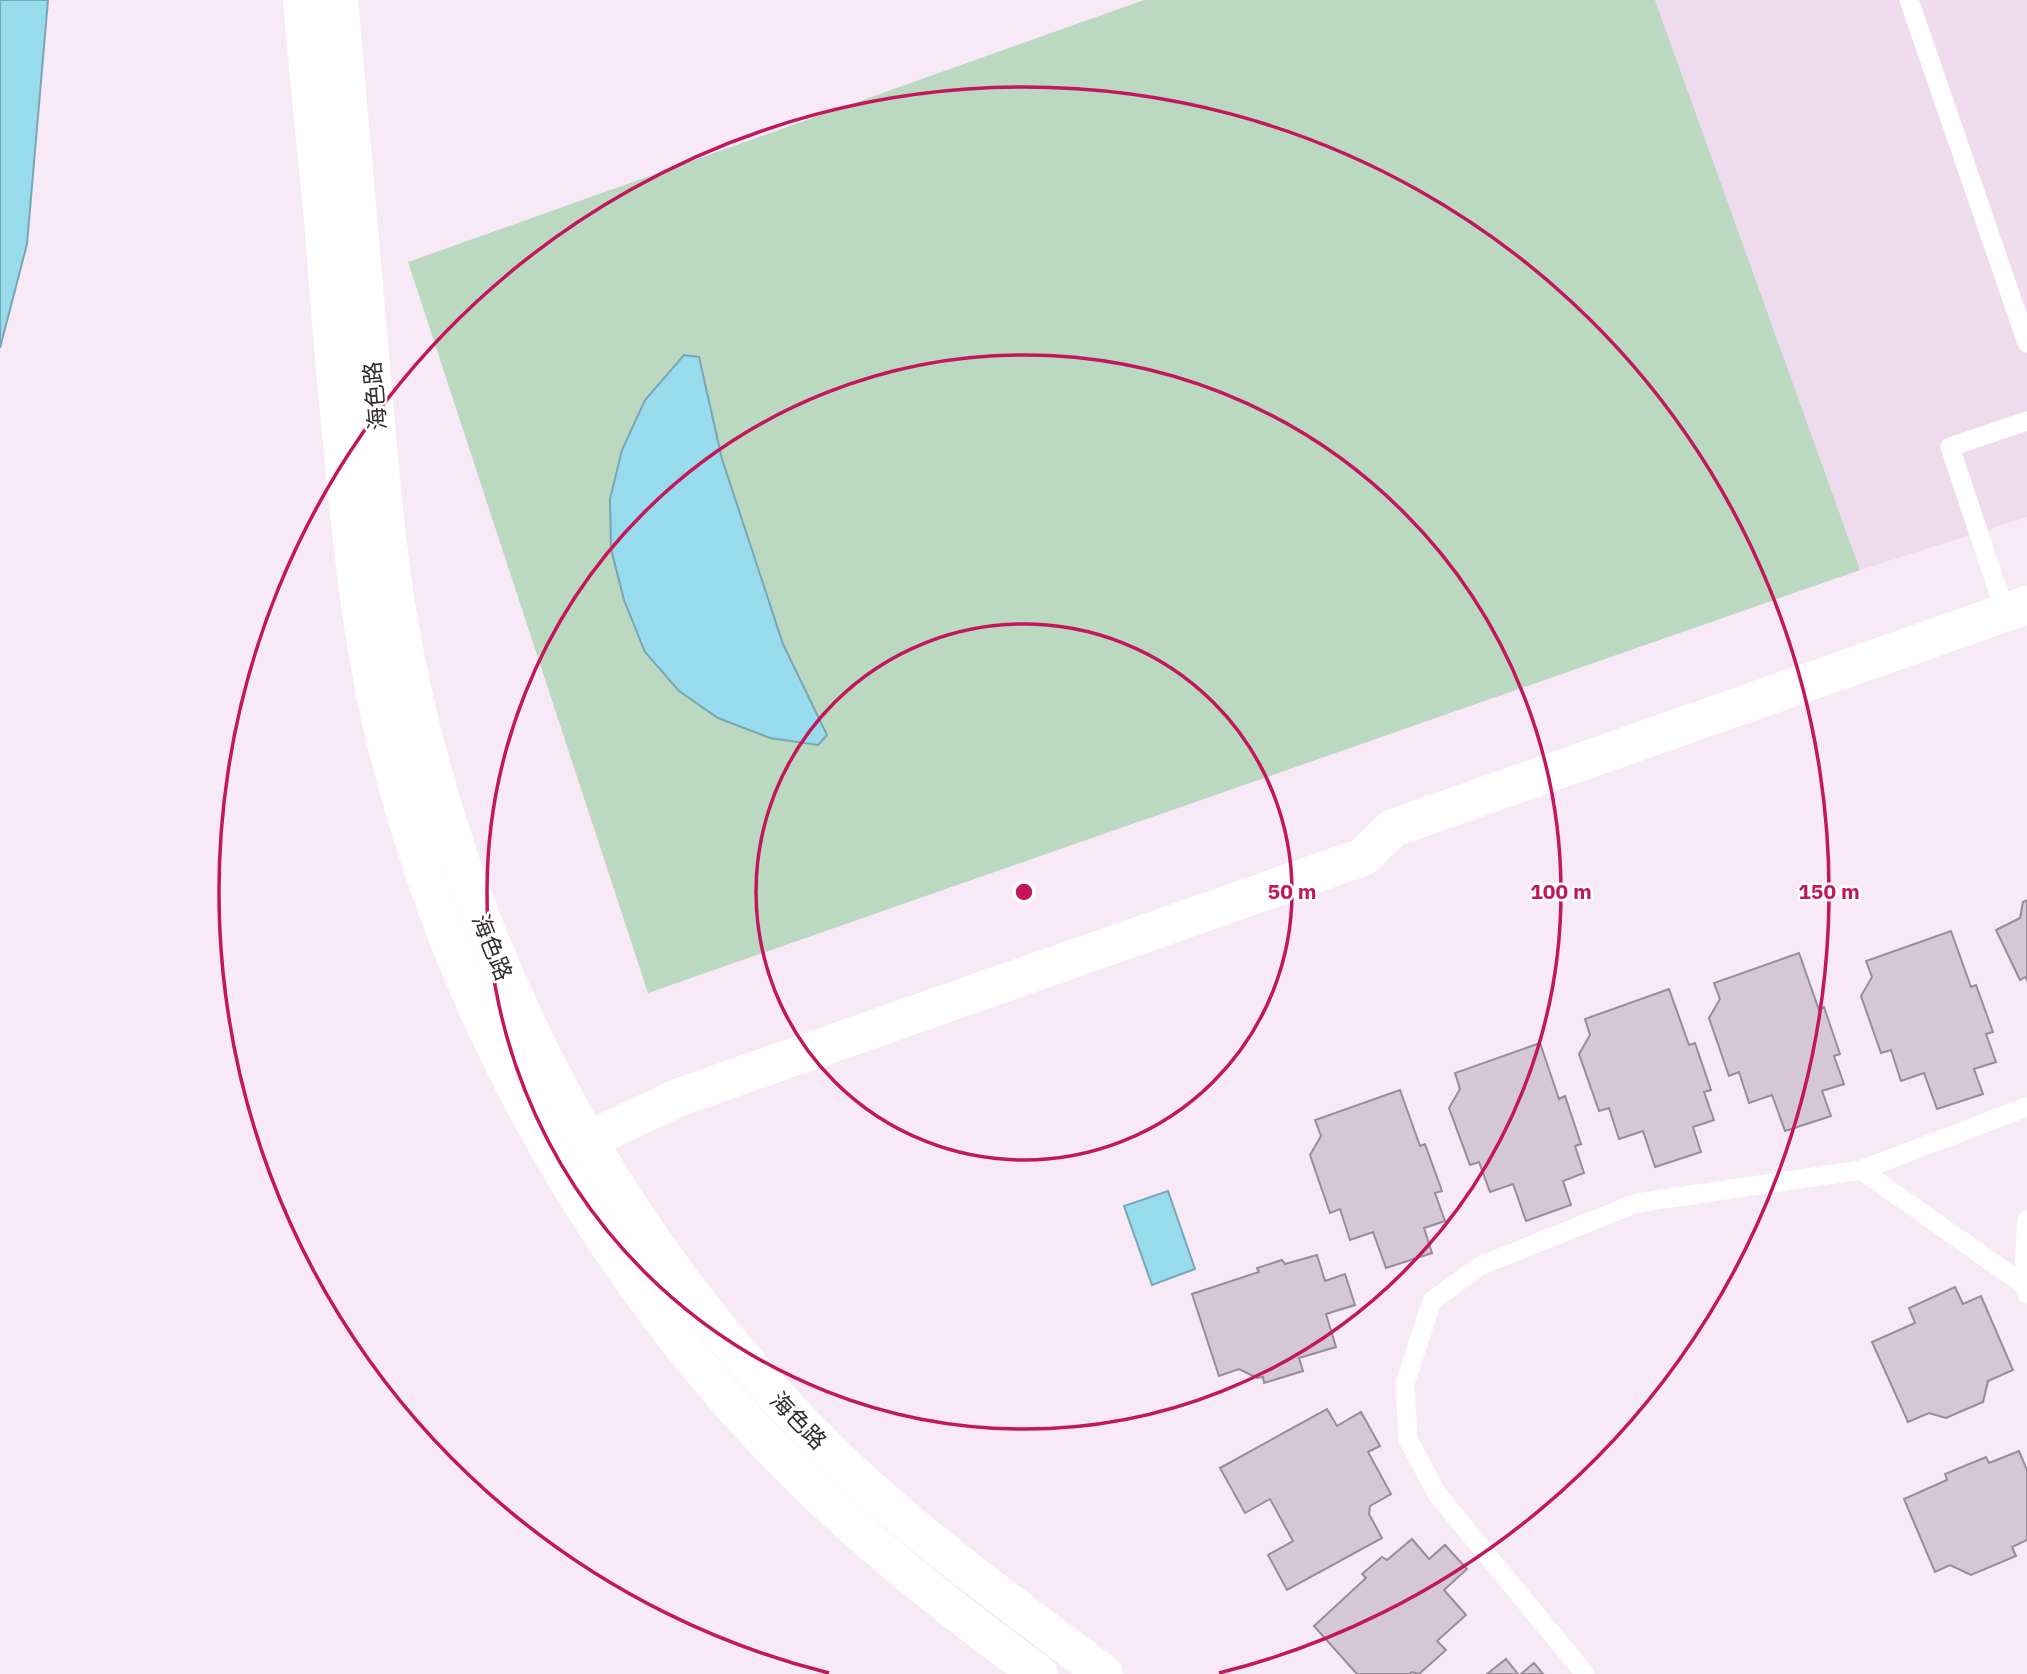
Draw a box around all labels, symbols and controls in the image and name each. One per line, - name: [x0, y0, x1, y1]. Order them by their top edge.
- street label: 海色路: [356, 360, 392, 432]
- text: 50 m: [1268, 877, 1316, 905]
- text: 100 m: [1530, 877, 1592, 905]
- text: 150 m: [1798, 877, 1860, 905]
- centre of rings: [1012, 880, 1036, 904]
- street label: 海色路: [466, 909, 520, 985]
- street label: 海色路: [764, 1385, 834, 1455]

